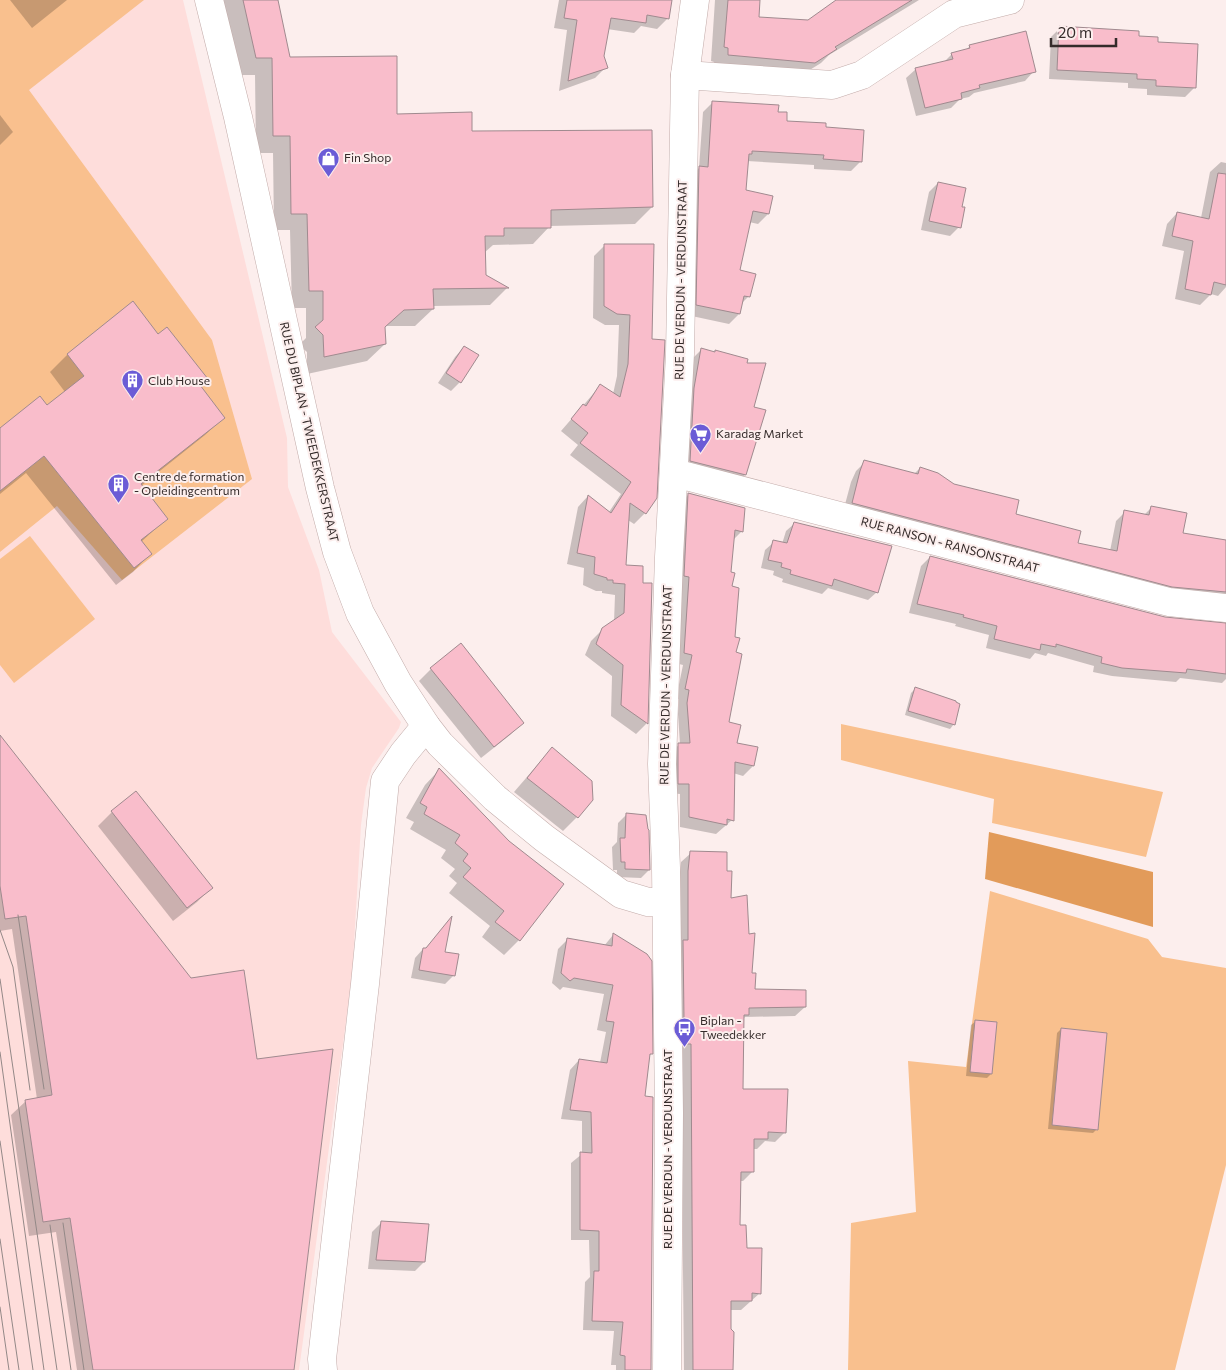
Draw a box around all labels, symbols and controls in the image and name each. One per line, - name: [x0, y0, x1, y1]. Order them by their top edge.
- scale bar: [1051, 15, 1116, 47]
- text: 20 m: [1058, 23, 1092, 41]
- shop icon: Fin Shop: [316, 146, 340, 177]
- place label: Fin Shop: [344, 150, 391, 164]
- street label: RUE DE VERDUN - VERDUNSTRAAT: [671, 180, 689, 380]
- street label: RUE DU BIPLAN - TWEEDEKKERSTRAAT: [278, 320, 342, 544]
- building icon: Club House: [120, 369, 144, 400]
- place label: Club House: [148, 373, 210, 387]
- supermarket icon: Karadag Market: [688, 422, 712, 453]
- place label: Karadag Market: [716, 426, 803, 440]
- place label: Centre de formation - Opleidingcentrum: [134, 469, 244, 497]
- building icon: Centre de formation - Opleidingcentrum: [106, 472, 130, 503]
- street label: RUE RANSON - RANSONSTRAAT: [860, 513, 1041, 575]
- street label: RUE DE VERDUN - VERDUNSTRAAT: [656, 585, 674, 785]
- place label: Biplan - Tweedekker: [700, 1013, 766, 1041]
- bus stop icon: Biplan - Tweedekker: [672, 1016, 696, 1047]
- street label: RUE DE VERDUN - VERDUNSTRAAT: [660, 1049, 674, 1249]

